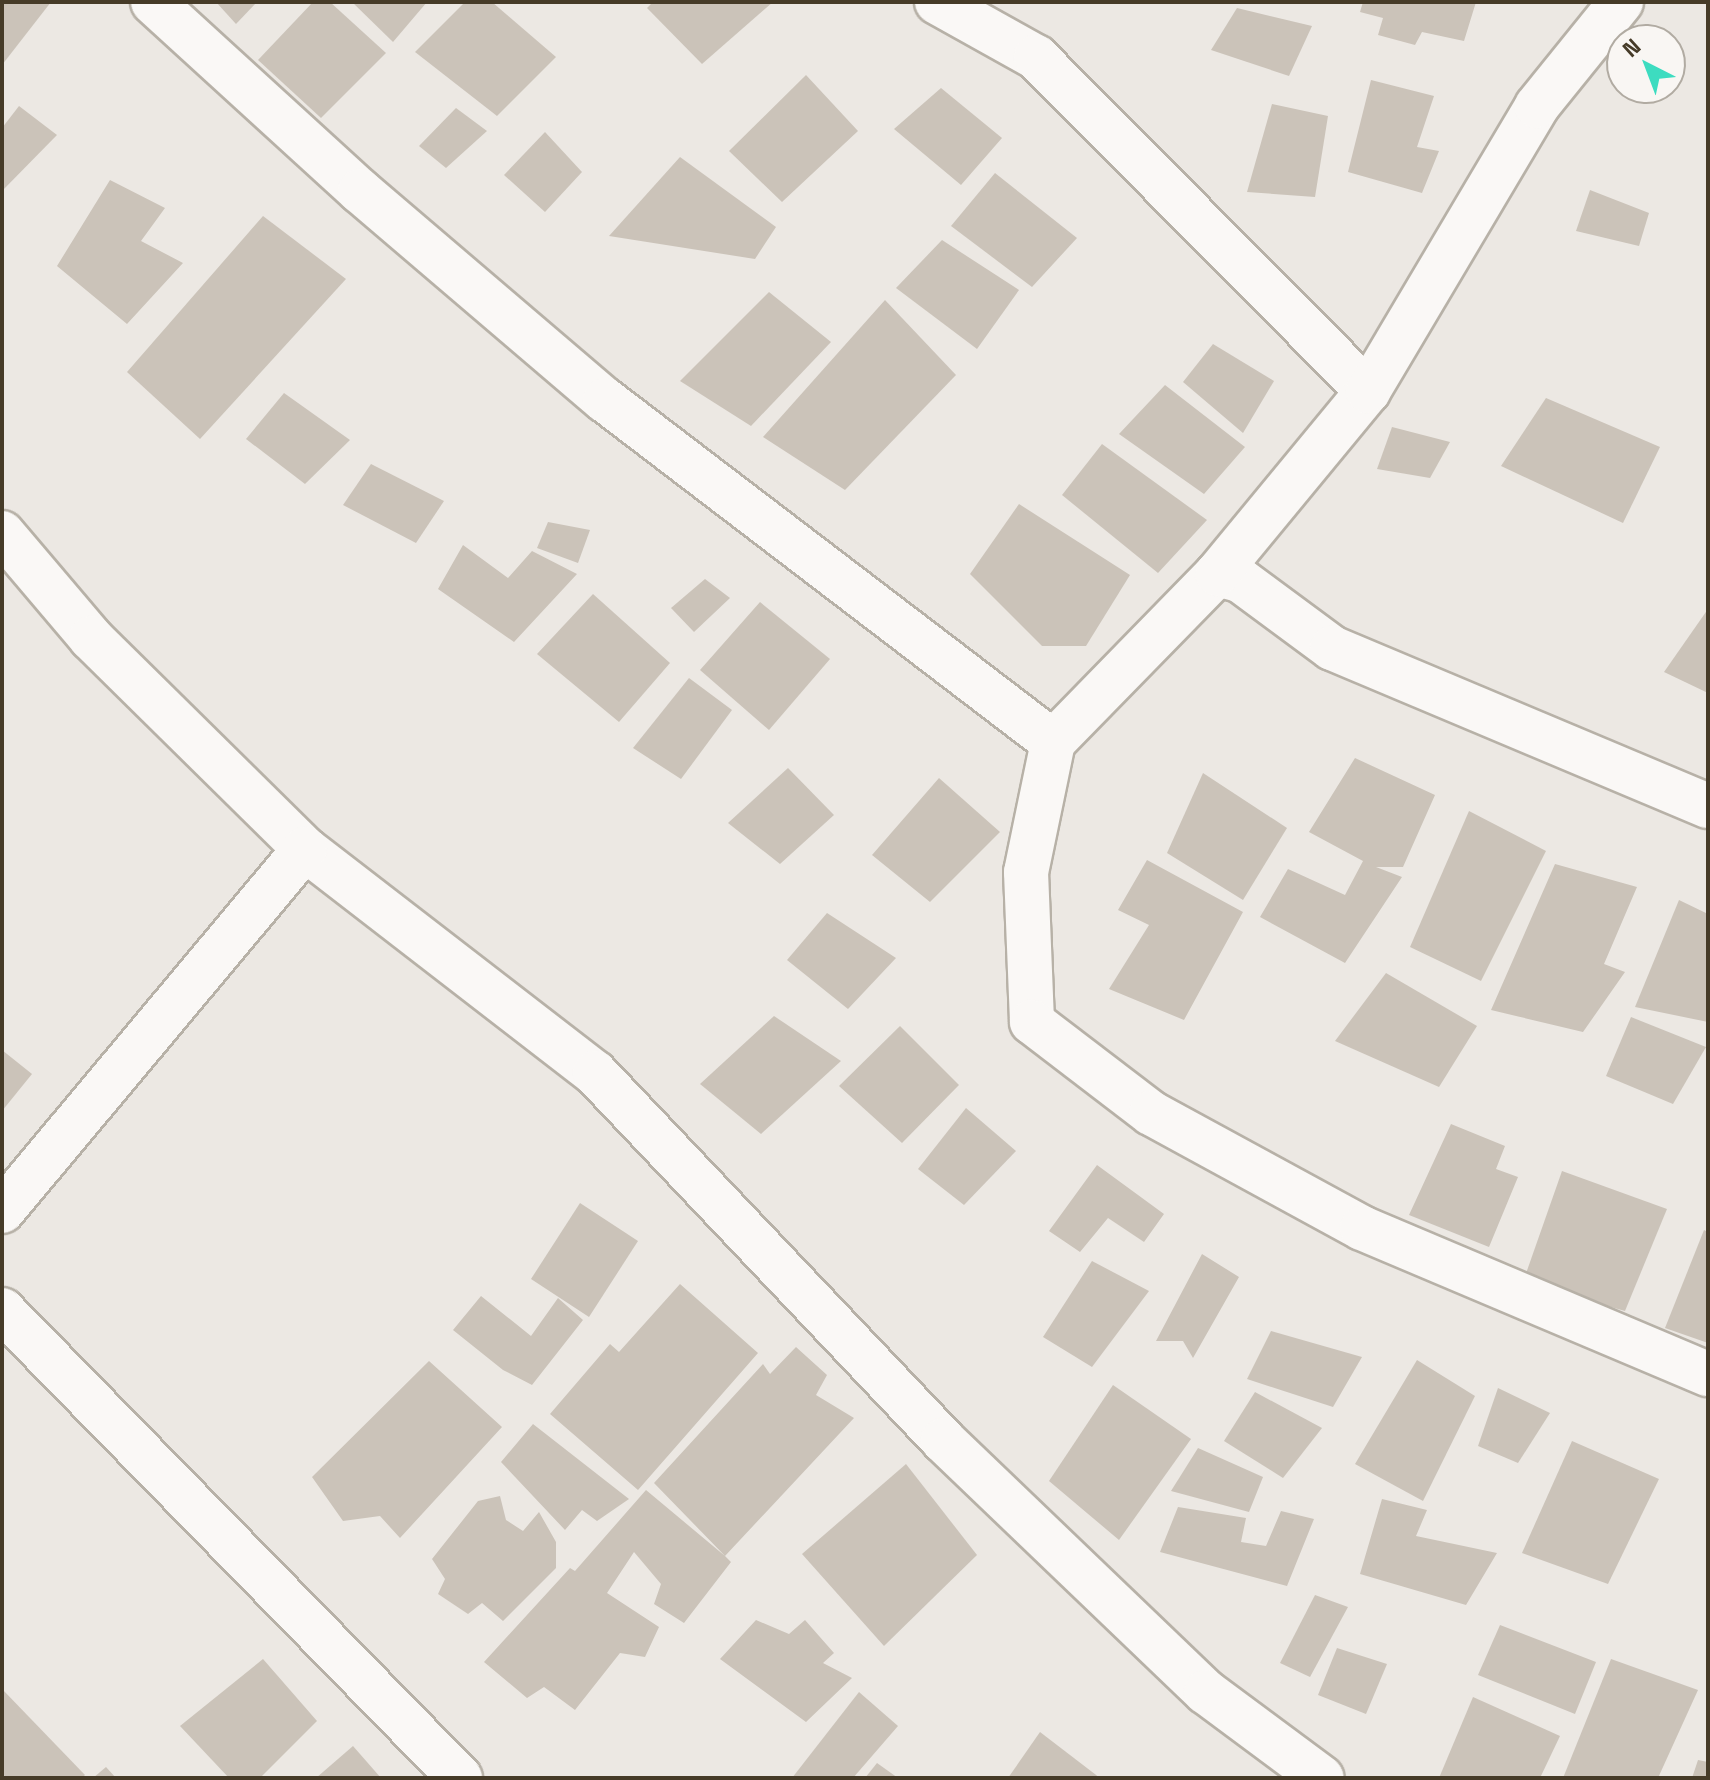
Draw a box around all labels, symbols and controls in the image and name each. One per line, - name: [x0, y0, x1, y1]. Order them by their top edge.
- north arrow: [1606, 24, 1686, 104]
- text: N: [1616, 32, 1646, 63]

